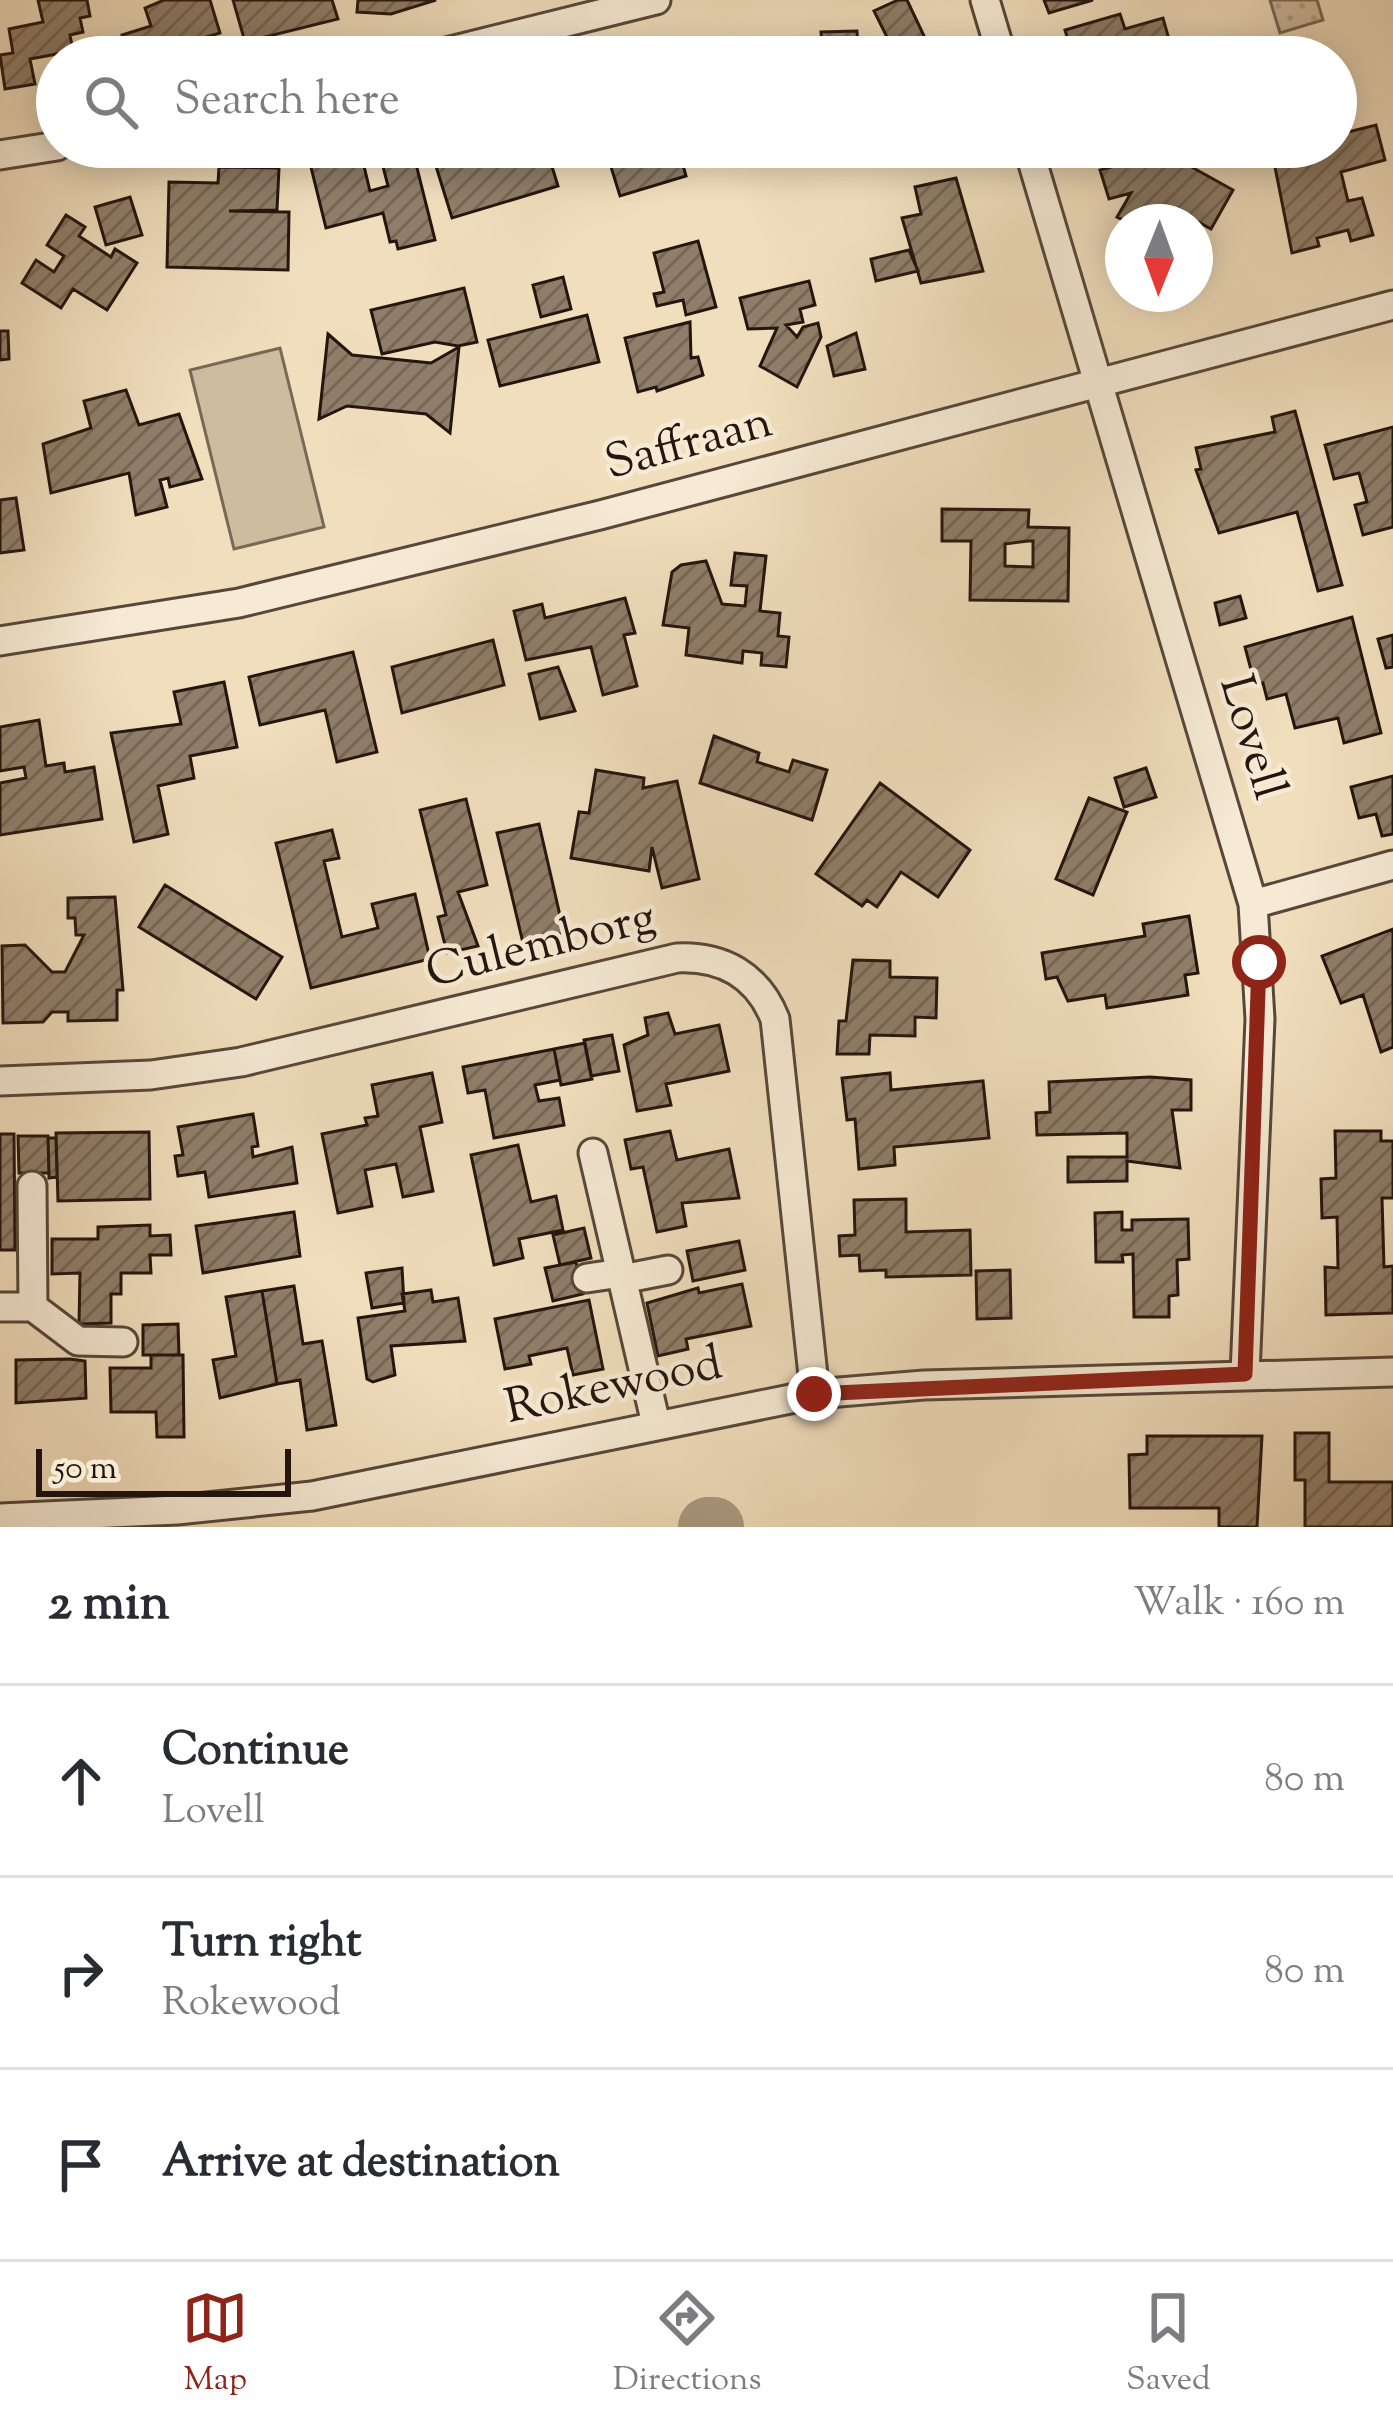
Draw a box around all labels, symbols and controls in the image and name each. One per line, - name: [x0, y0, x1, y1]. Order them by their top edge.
- search box: [36, 36, 1357, 168]
- icon: search: [78, 69, 144, 135]
- text: Search here: [174, 70, 400, 135]
- north arrow: [1105, 204, 1213, 312]
- street label: Saffraan: [598, 390, 780, 500]
- street label: Lovell: [1199, 667, 1301, 809]
- street label: Culemborg: [419, 885, 663, 1009]
- route start: [1232, 935, 1286, 989]
- street label: Rokewood: [499, 1331, 729, 1445]
- route end: [787, 1367, 841, 1421]
- scale bar: [36, 1443, 291, 1496]
- text: 50 m: [54, 1446, 117, 1494]
- text: 2 min: [48, 1569, 170, 1642]
- text: Walk · 160 m: [1133, 1577, 1345, 1633]
- text: Continue: [162, 1720, 349, 1785]
- icon: ahead: [48, 1748, 114, 1814]
- text: 80 m: [1264, 1753, 1345, 1809]
- text: Lovell: [162, 1785, 265, 1841]
- text: Turn right: [162, 1912, 361, 1977]
- icon: right: [48, 1940, 114, 2006]
- text: 80 m: [1264, 1945, 1345, 2001]
- text: Rokewood: [162, 1977, 341, 2033]
- icon: arrive: [48, 2132, 114, 2198]
- text: Arrive at destination: [162, 2132, 560, 2197]
- tab: Map: [182, 2285, 248, 2405]
- tab: Directions: [613, 2285, 762, 2405]
- tab: Saved: [1126, 2285, 1211, 2405]

